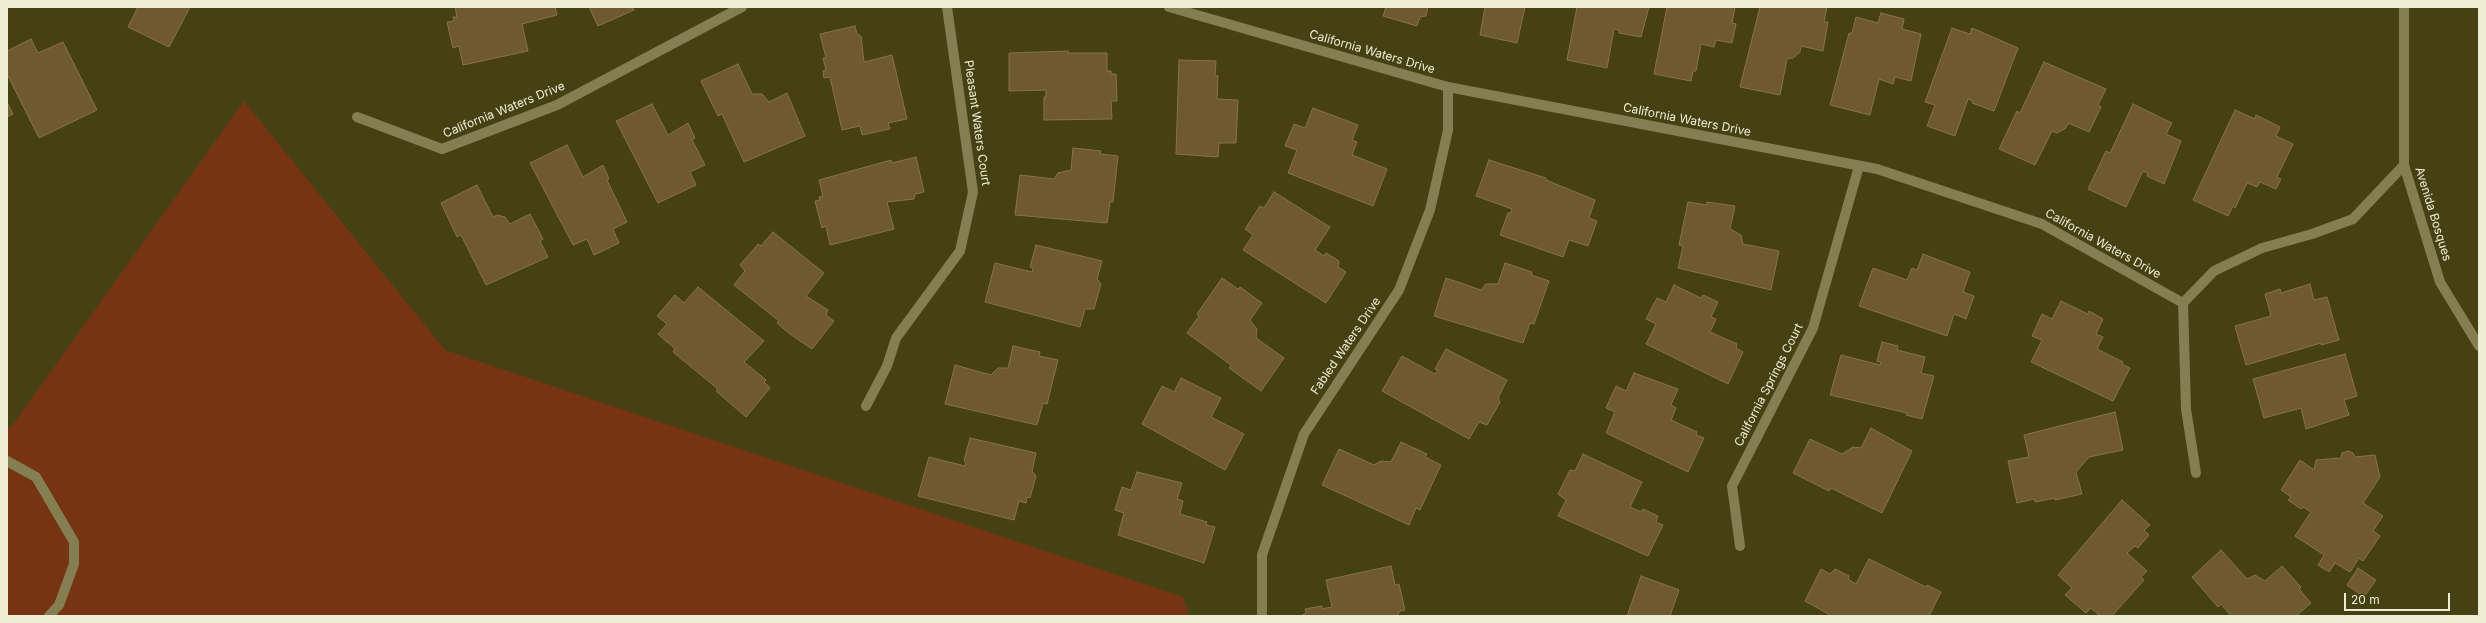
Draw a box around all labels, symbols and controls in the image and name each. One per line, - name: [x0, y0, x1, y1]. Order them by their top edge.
- street label: California Waters Drive: [1307, 27, 1437, 77]
- street label: Pleasant Waters Court: [961, 59, 993, 187]
- street label: California Waters Drive: [441, 79, 567, 141]
- street label: California Waters Drive: [1622, 101, 1752, 139]
- street label: Avenida Bosques: [2412, 165, 2454, 263]
- street label: California Waters Drive: [2043, 206, 2163, 282]
- street label: Fabled Waters Drive: [1308, 295, 1384, 397]
- street label: California Springs Court: [1732, 321, 1806, 449]
- scale bar: [2346, 585, 2452, 611]
- text: 20 m: [2351, 592, 2380, 607]

